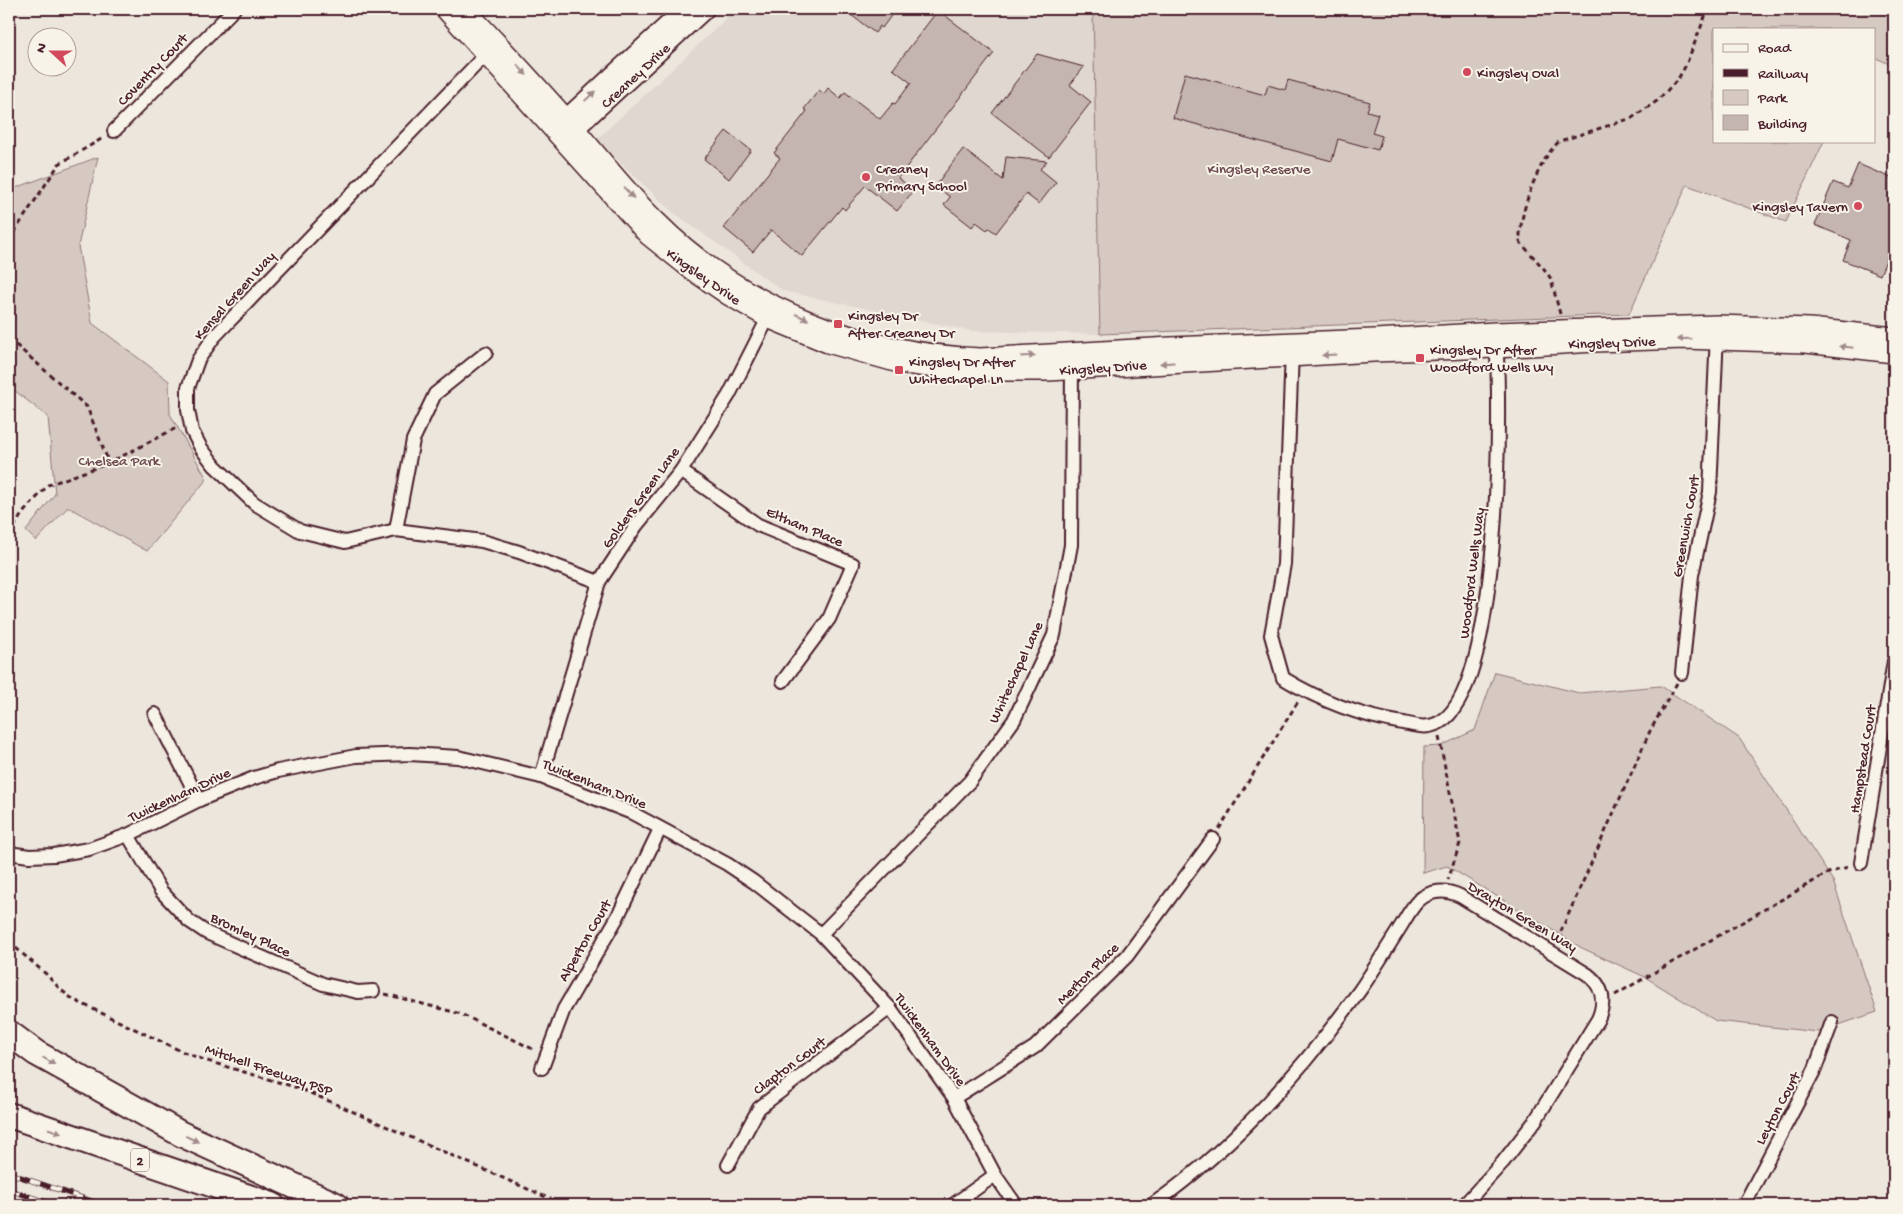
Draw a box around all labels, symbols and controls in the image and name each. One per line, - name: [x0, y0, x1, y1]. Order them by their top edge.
- north arrow: [28, 28, 78, 78]
- legend: [1713, 28, 1876, 142]
- street label: Coventry Court: [114, 29, 194, 111]
- street label: Creaney Drive: [598, 40, 675, 113]
- text: Road: [1758, 40, 1792, 58]
- text: N: [33, 41, 52, 56]
- one-way arrow: [516, 64, 528, 76]
- place label: Kingsley Oval: [1477, 65, 1559, 83]
- marker: Kingsley Oval: [1461, 66, 1473, 78]
- text: Railway: [1758, 66, 1809, 84]
- one-way arrow: [584, 90, 596, 102]
- text: Park: [1757, 90, 1788, 108]
- text: Building: [1757, 116, 1807, 134]
- place label: Creaney Primary School: [875, 161, 967, 196]
- park label: Kingsley Reserve: [1207, 161, 1311, 179]
- marker: Creaney Primary School: [860, 171, 872, 183]
- one-way arrow: [623, 186, 635, 198]
- place label: Kingsley Tavern: [1752, 199, 1848, 217]
- marker: Kingsley Tavern: [1852, 200, 1864, 212]
- street label: Kingsley Drive: [662, 245, 744, 310]
- street label: Kensal Green Way: [191, 248, 280, 344]
- place label: Kingsley Dr After Creaney Dr: [848, 308, 956, 343]
- one-way arrow: [795, 314, 809, 322]
- marker: Kingsley Dr After Creaney Dr: [832, 318, 844, 330]
- street label: Kingsley Drive: [1568, 333, 1656, 355]
- one-way arrow: [1675, 336, 1691, 344]
- place label: Kingsley Dr After Woodford Wells Wy: [1430, 342, 1554, 377]
- one-way arrow: [1838, 343, 1854, 351]
- one-way arrow: [1021, 351, 1037, 359]
- one-way arrow: [1321, 352, 1337, 360]
- marker: Kingsley Dr After Woodford Wells Wy: [1414, 352, 1426, 364]
- place label: Kingsley Dr After Whitechapel Ln: [909, 354, 1017, 389]
- street label: Kingsley Drive: [1059, 357, 1148, 381]
- one-way arrow: [1159, 359, 1175, 367]
- marker: Kingsley Dr After Whitechapel Ln: [893, 364, 905, 376]
- street label: Golders Green Lane: [599, 444, 685, 552]
- park label: Chelsea Park: [79, 453, 161, 471]
- street label: Greenwich Court: [1669, 472, 1705, 579]
- street label: Eltham Place: [763, 504, 846, 552]
- street label: Woodford Wells Way: [1456, 506, 1490, 640]
- street label: Whitechapel Lane: [985, 619, 1048, 727]
- street label: Hampstead Court: [1847, 702, 1882, 815]
- street label: Twickenham Drive: [539, 755, 649, 814]
- street label: Twickenham Drive: [125, 764, 234, 828]
- street label: Drayton Green Way: [1463, 877, 1581, 958]
- street label: Alperton Court: [555, 895, 617, 985]
- street label: Bromley Place: [206, 909, 293, 962]
- street label: Merton Place: [1053, 939, 1124, 1009]
- street label: Twickenham Drive: [889, 989, 969, 1090]
- street label: Clapton Court: [750, 1032, 832, 1100]
- street label: Mitchell Freeway PSP: [202, 1041, 335, 1101]
- one-way arrow: [43, 1056, 56, 1065]
- street label: Leyton Court: [1752, 1068, 1806, 1148]
- one-way arrow: [48, 1127, 63, 1135]
- one-way arrow: [185, 1135, 199, 1143]
- road number: 2: [131, 1148, 149, 1172]

